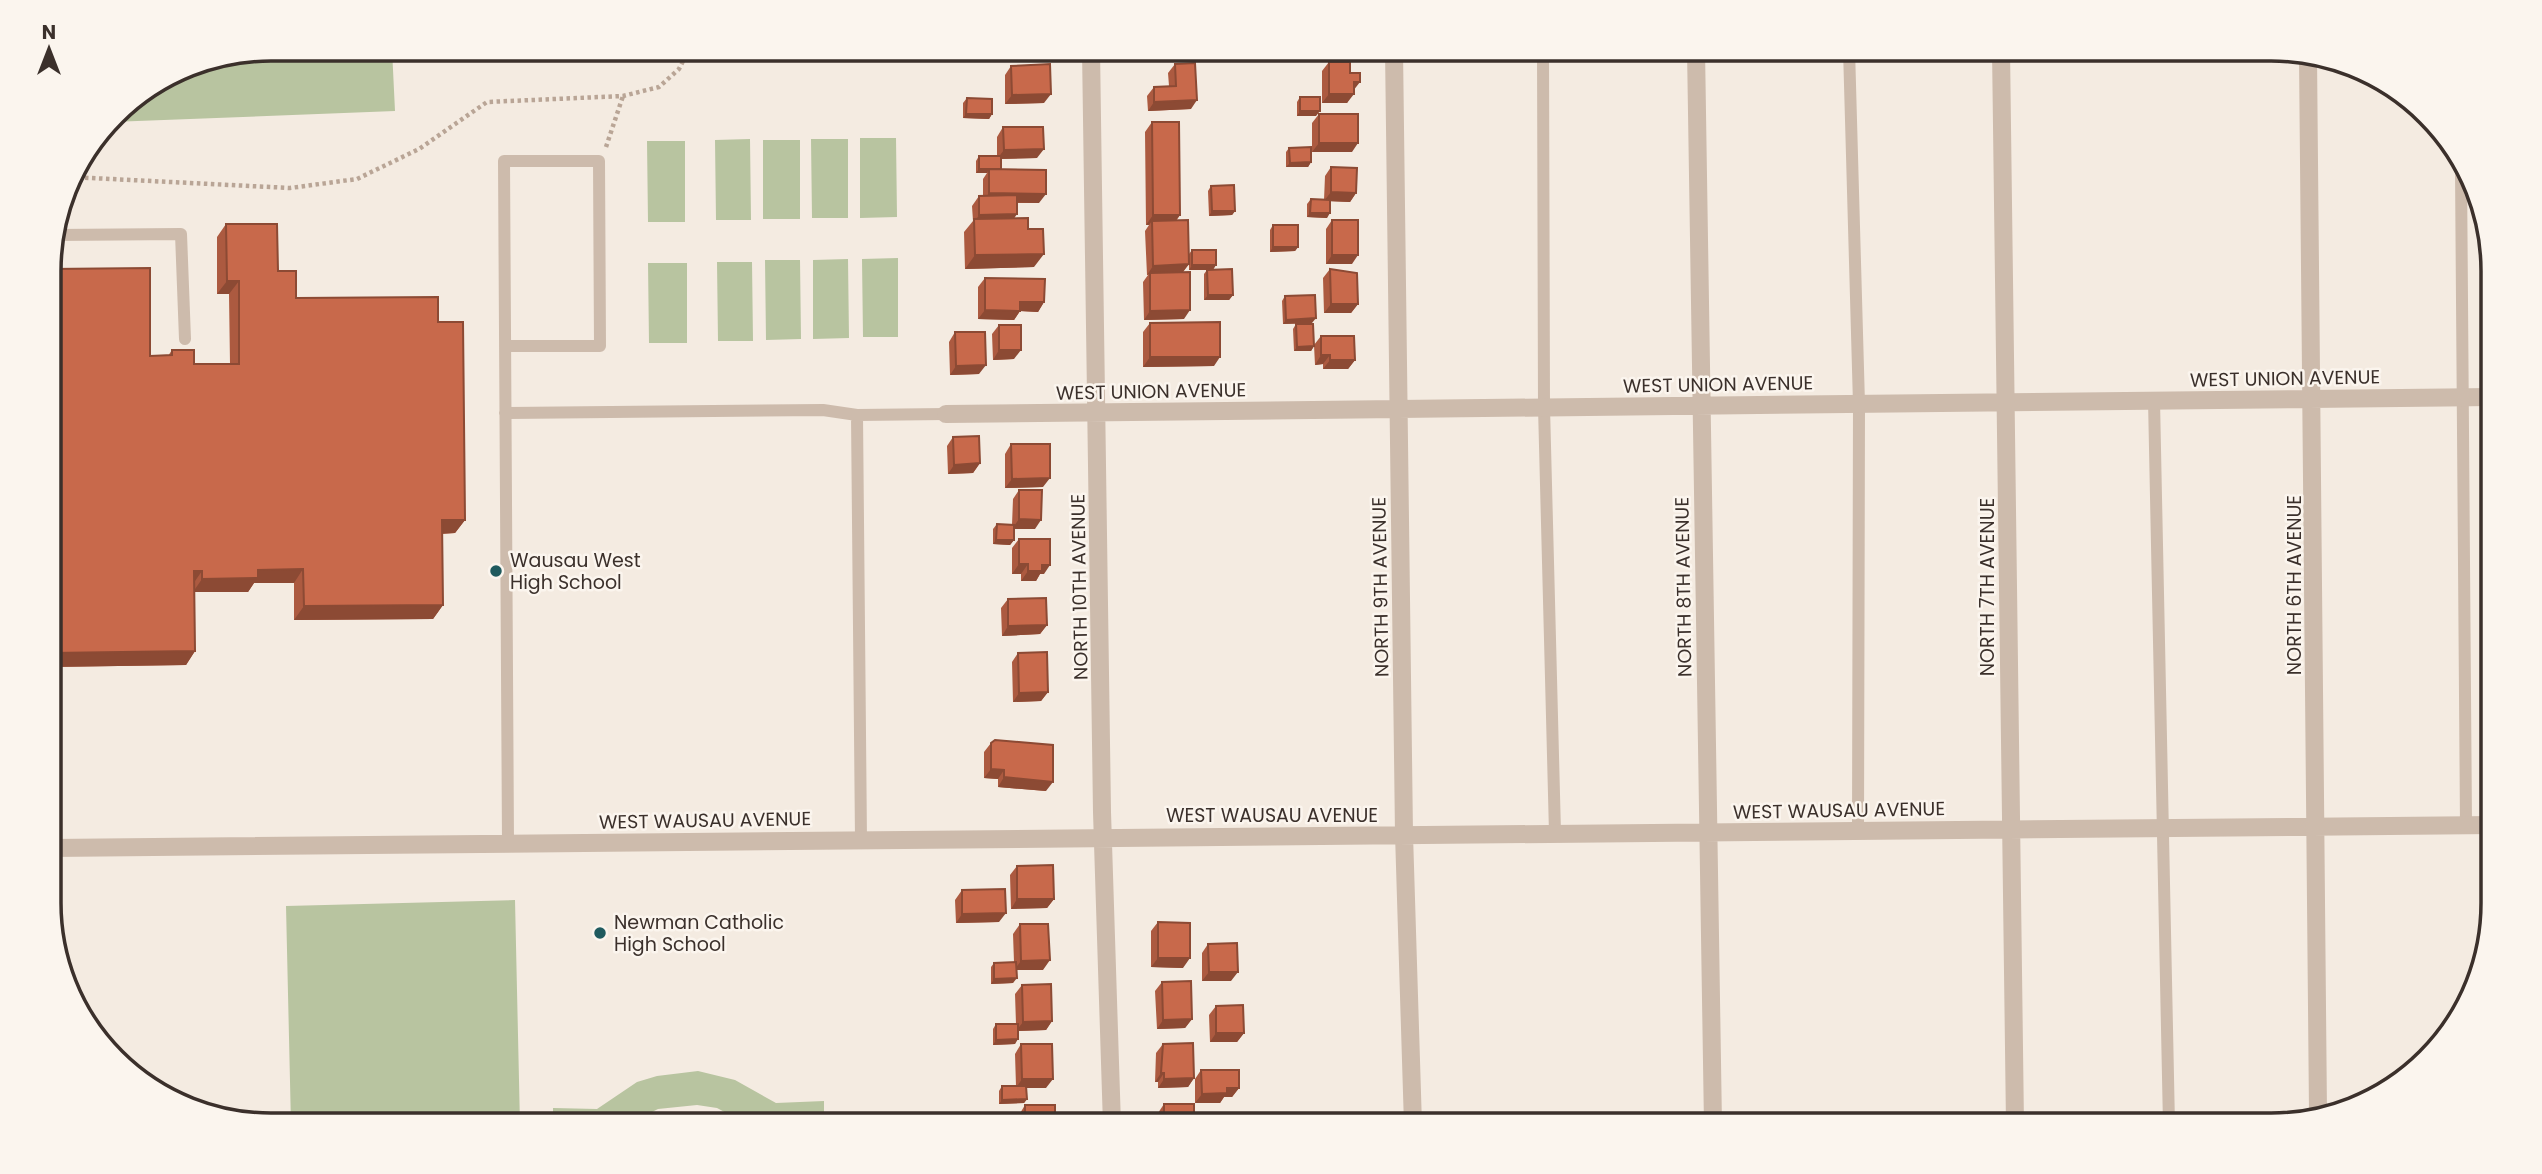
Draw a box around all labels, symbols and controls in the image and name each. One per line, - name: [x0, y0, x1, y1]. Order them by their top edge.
- north arrow: [14, 14, 84, 84]
- text: N: [42, 19, 56, 46]
- street label: WEST UNION AVENUE: [2190, 363, 2380, 394]
- street label: WEST UNION AVENUE: [1623, 369, 1813, 400]
- street label: WEST UNION AVENUE: [1056, 376, 1246, 407]
- street label: NORTH 10TH AVENUE: [1064, 494, 1095, 680]
- street label: NORTH 6TH AVENUE: [2281, 495, 2308, 675]
- street label: NORTH 9TH AVENUE: [1365, 497, 1396, 677]
- street label: NORTH 8TH AVENUE: [1668, 497, 1699, 677]
- street label: NORTH 7TH AVENUE: [1974, 498, 2001, 676]
- place label: Wausau West High School: [510, 547, 641, 596]
- marker: Wausau West High School: [488, 563, 504, 579]
- street label: WEST WAUSAU AVENUE: [1733, 795, 1945, 826]
- street label: WEST WAUSAU AVENUE: [1166, 802, 1378, 829]
- street label: WEST WAUSAU AVENUE: [599, 805, 811, 836]
- place label: Newman Catholic High School: [614, 909, 784, 958]
- marker: Newman Catholic High School: [592, 925, 608, 941]

